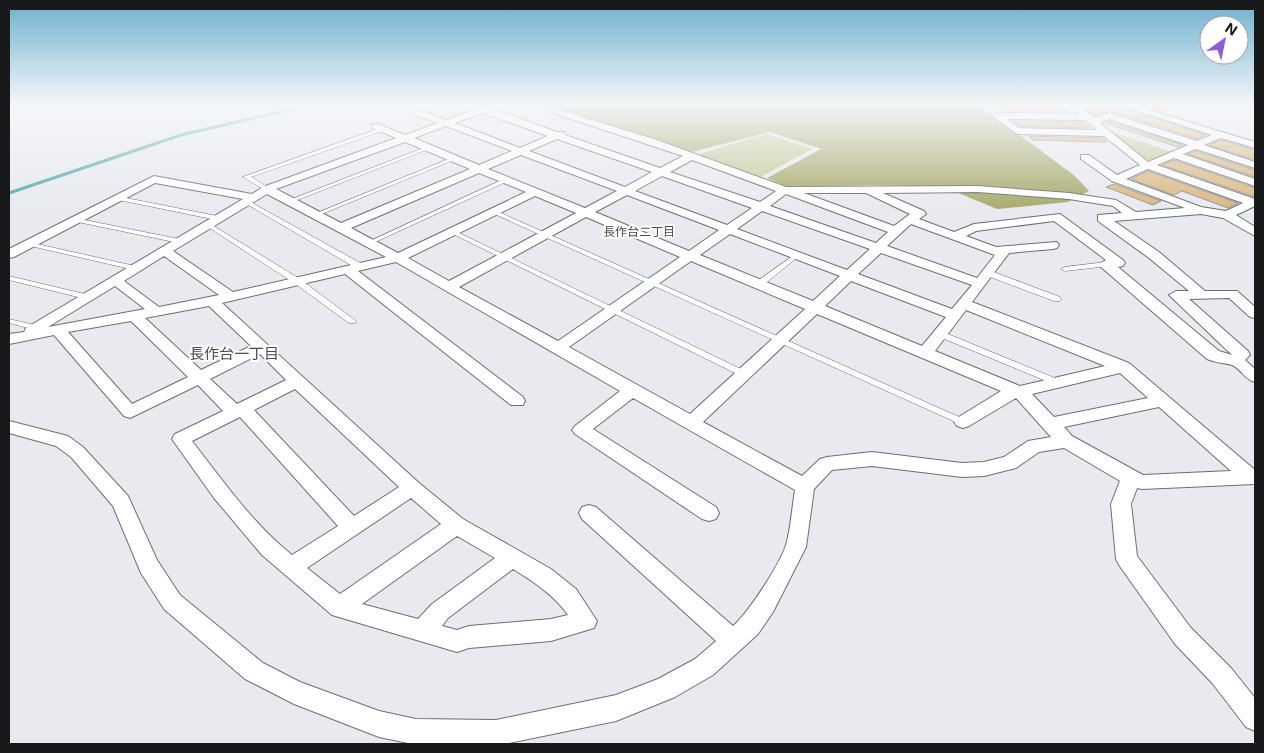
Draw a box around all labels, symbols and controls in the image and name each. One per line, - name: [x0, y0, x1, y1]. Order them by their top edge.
- north arrow: [1199, 15, 1249, 65]
- text: N: [1222, 19, 1240, 39]
- district label: 長作台二丁目: [603, 224, 675, 239]
- district label: 長作台一丁目: [189, 344, 279, 363]

